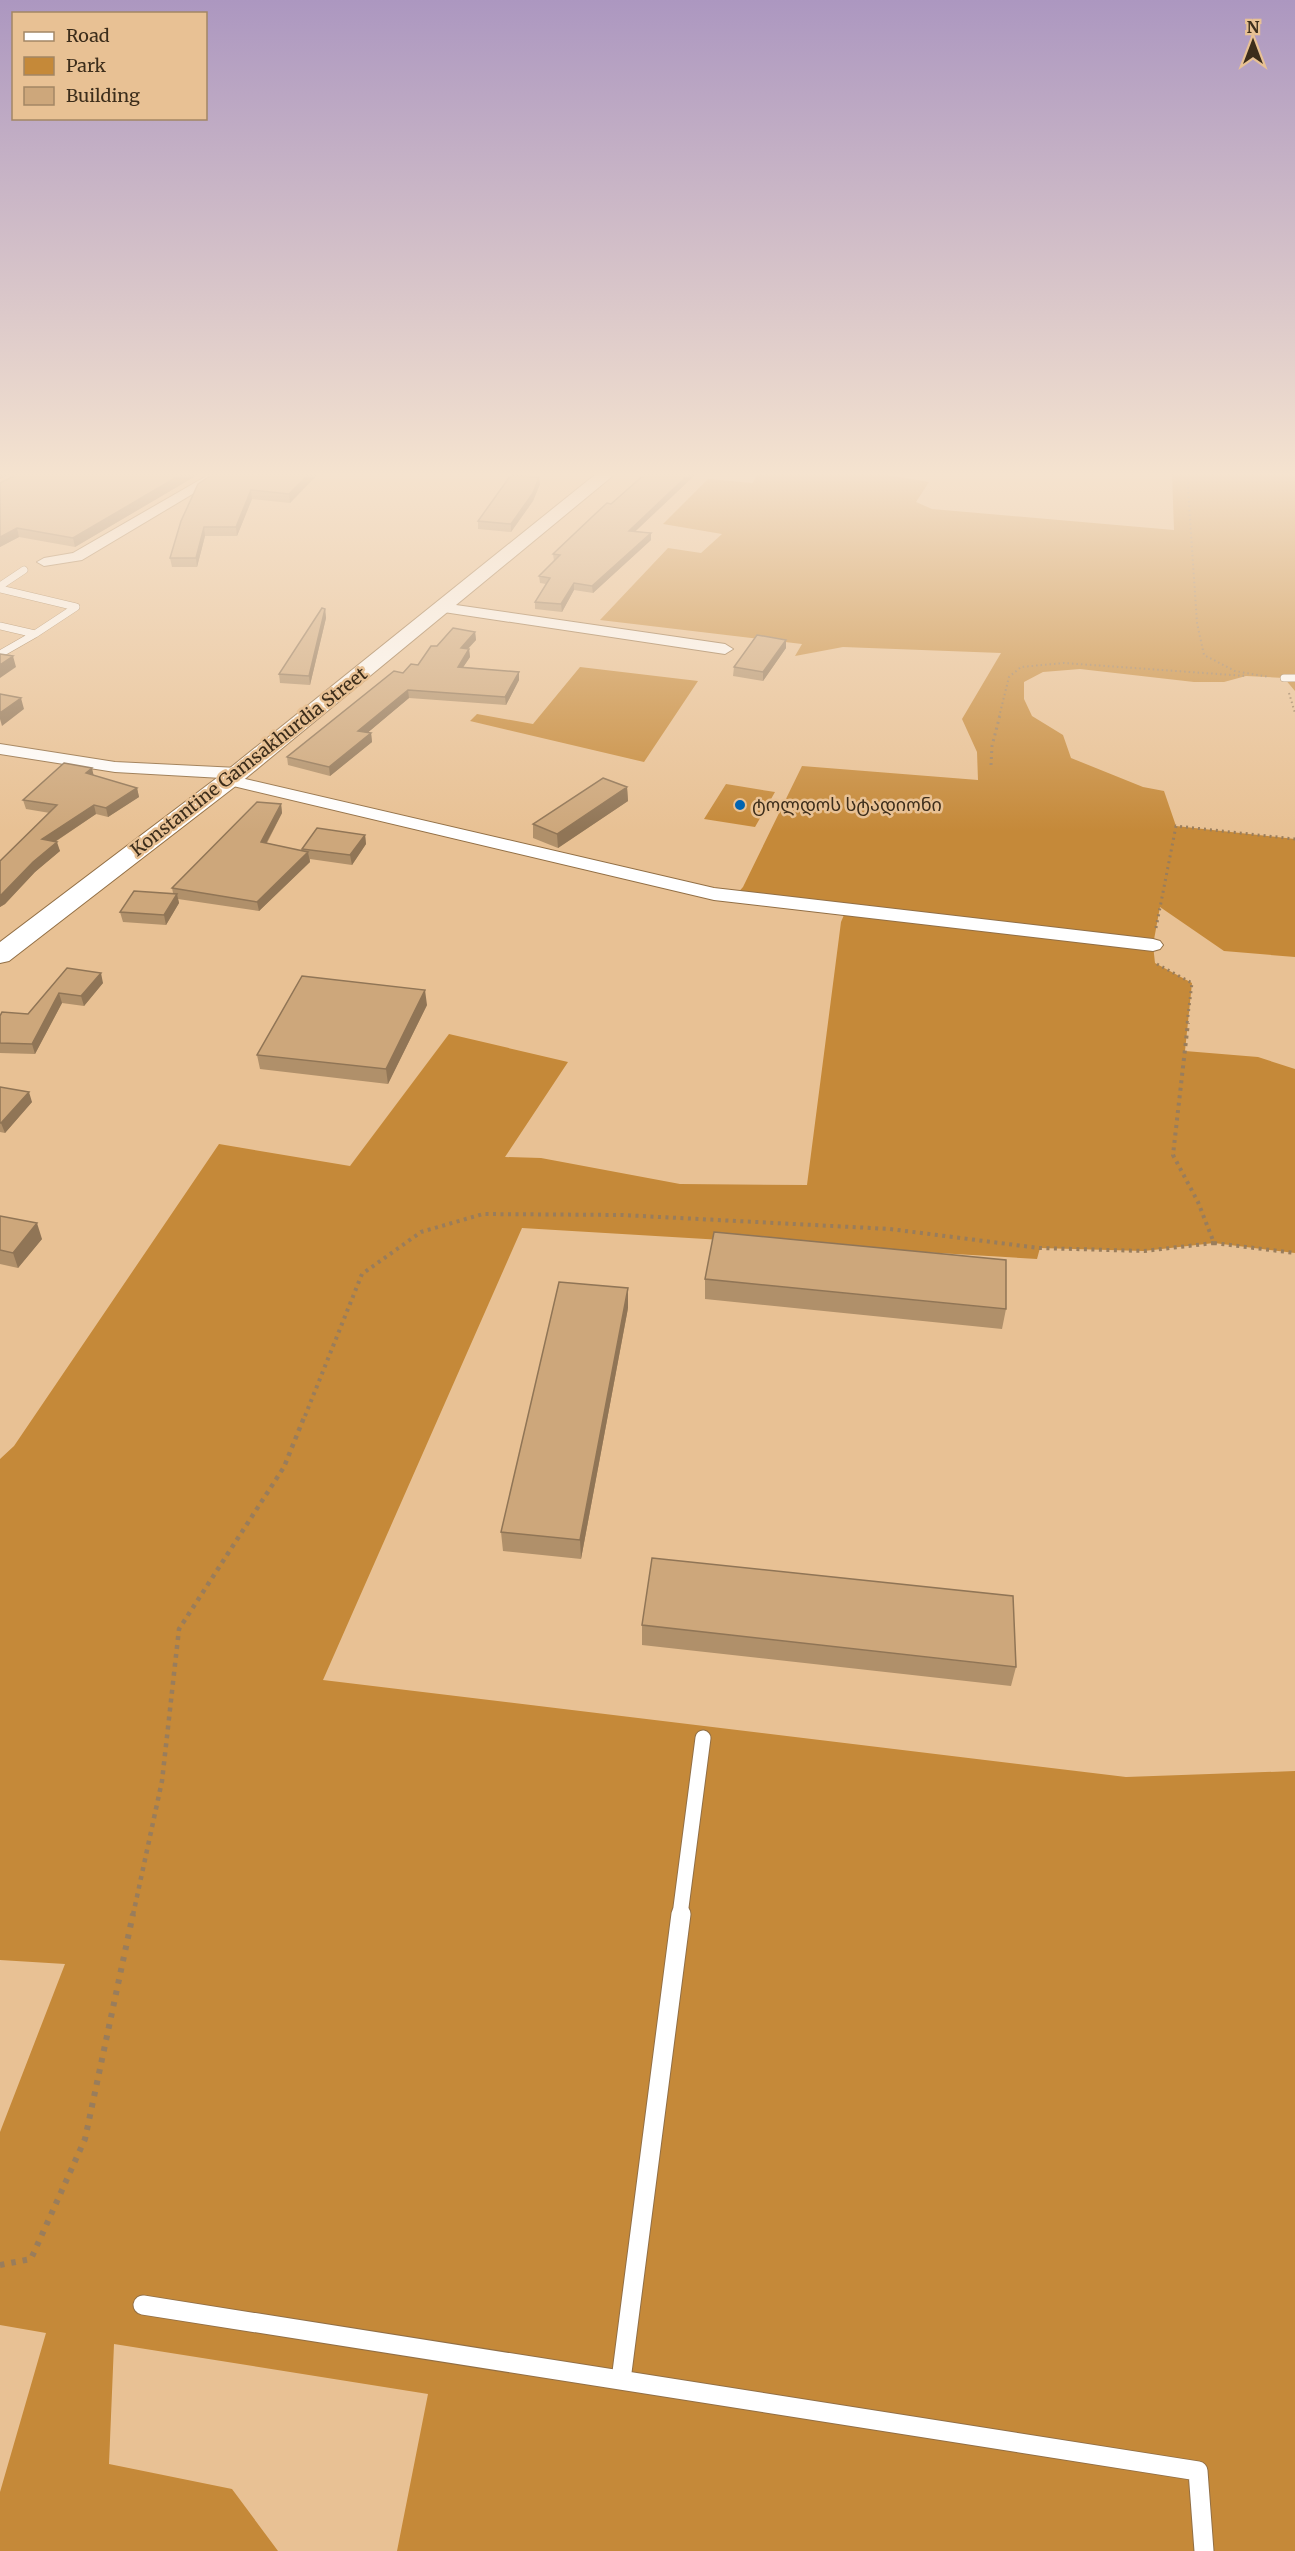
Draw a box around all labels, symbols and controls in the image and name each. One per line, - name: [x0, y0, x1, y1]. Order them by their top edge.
- legend: [12, 12, 207, 120]
- north arrow: [1223, 12, 1283, 72]
- text: N: [1247, 17, 1260, 37]
- text: Road: [66, 24, 110, 47]
- text: Park: [66, 54, 107, 77]
- text: Building: [66, 84, 140, 107]
- street label: Konstantine Gamsakhurdia Street: [126, 662, 372, 861]
- place label: ტოლდოს სტადიონი: [752, 793, 942, 816]
- marker: ტოლდოს სტადიონი: [733, 798, 747, 812]

